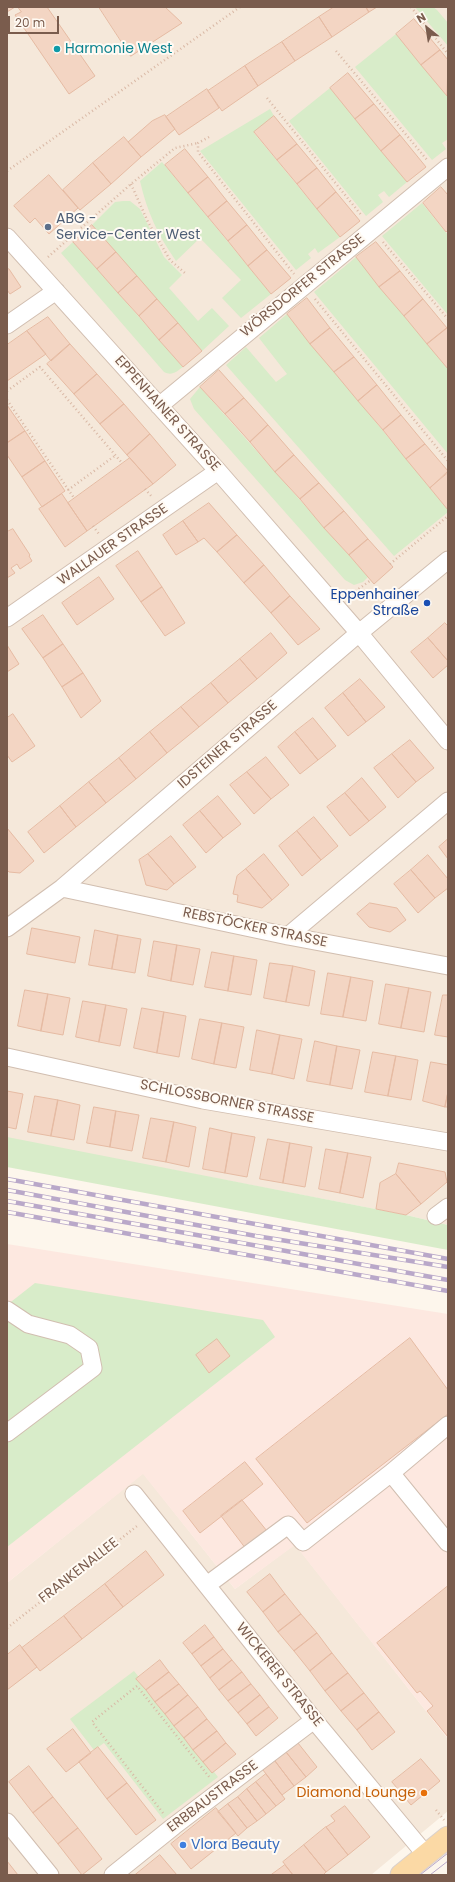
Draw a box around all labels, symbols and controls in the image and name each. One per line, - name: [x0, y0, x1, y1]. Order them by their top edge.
- scale bar: [10, 8, 61, 34]
- north arrow: [407, 8, 447, 48]
- text: N: [413, 9, 429, 27]
- text: 20 m: [15, 14, 45, 31]
- place label: Harmonie West: [65, 41, 172, 57]
- marker: Harmonie West: [52, 44, 62, 54]
- place label: ABG - Service-Center West: [56, 211, 200, 244]
- marker: ABG - Service-Center West: [43, 222, 53, 232]
- street label: WÖRSDORFER STRASSE: [238, 231, 368, 341]
- street label: EPPENHAINER STRASSE: [111, 353, 223, 475]
- street label: WALLAUER STRASSE: [55, 501, 171, 589]
- place label: Eppenhainer Straße: [331, 587, 419, 620]
- marker: Eppenhainer Straße: [422, 598, 432, 608]
- street label: IDSTEINER STRASSE: [175, 697, 281, 793]
- street label: REBSTÖCKER STRASSE: [181, 904, 329, 952]
- street label: SCHLOSSBORNER STRASSE: [139, 1077, 315, 1127]
- street label: FRANKENALLEE: [36, 1535, 122, 1607]
- street label: WICKERER STRASSE: [232, 1620, 326, 1730]
- street label: ERBBAUSTRASSE: [164, 1757, 262, 1837]
- place label: Diamond Lounge: [297, 1785, 416, 1801]
- marker: Diamond Lounge: [419, 1788, 429, 1798]
- place label: Vlora Beauty: [191, 1837, 280, 1853]
- marker: Vlora Beauty: [178, 1840, 188, 1850]

